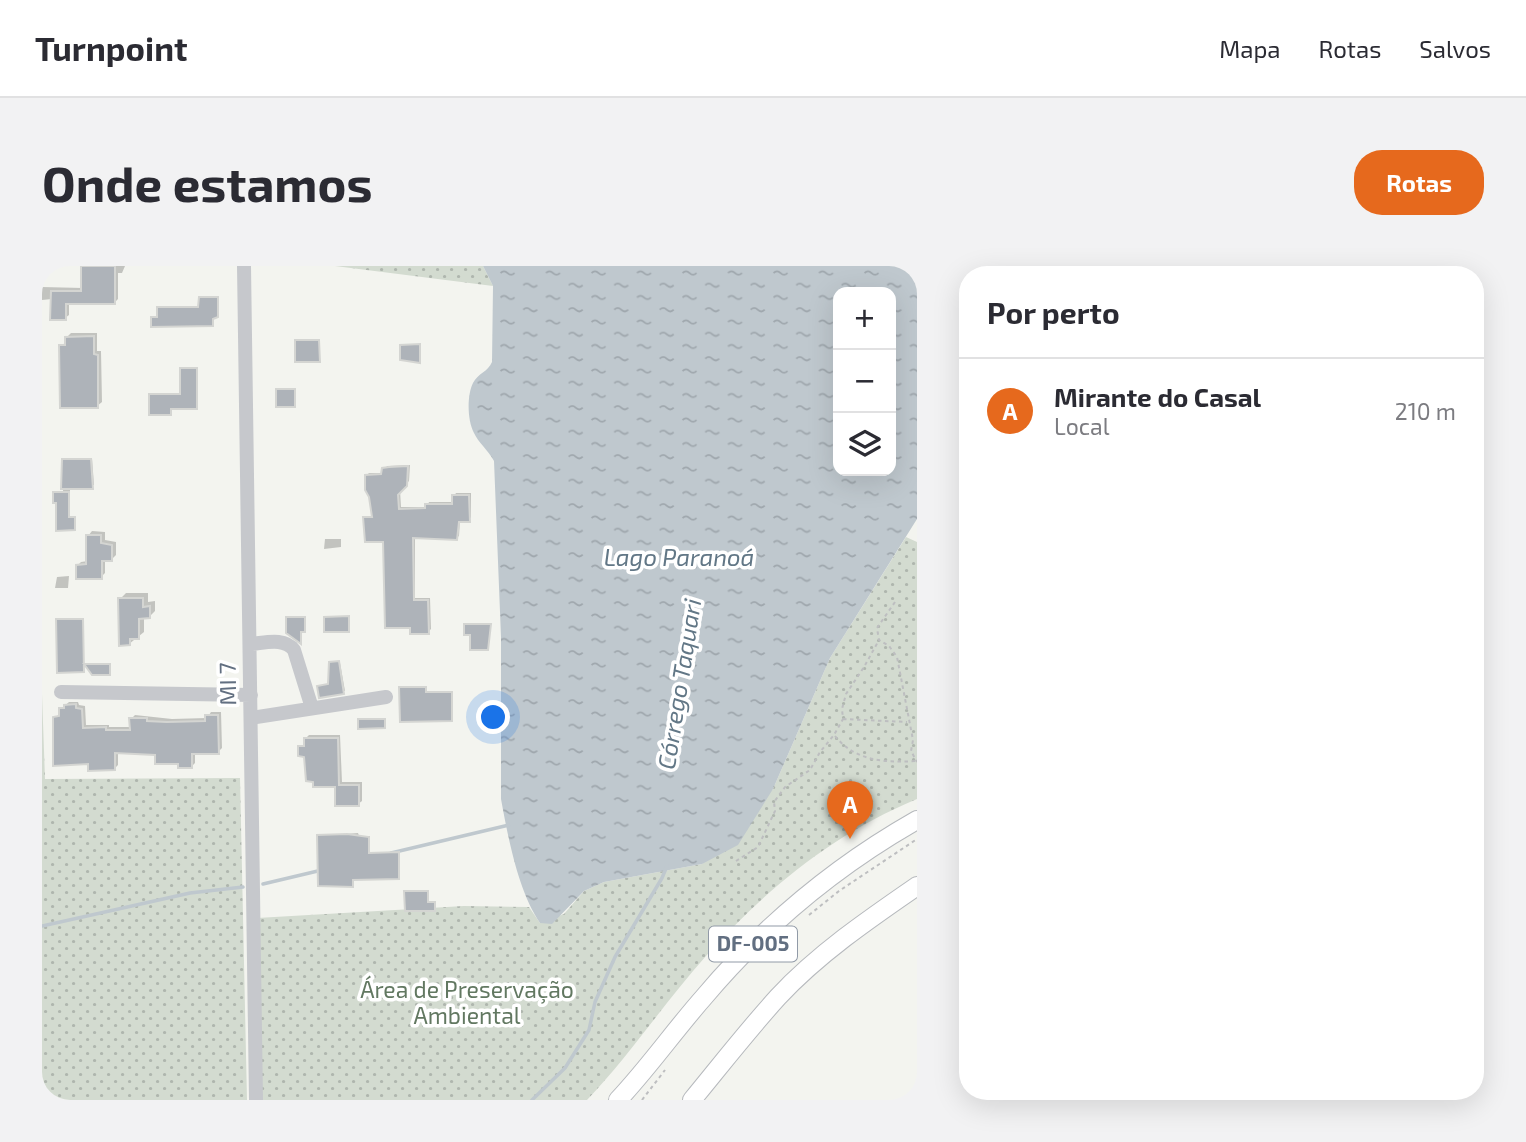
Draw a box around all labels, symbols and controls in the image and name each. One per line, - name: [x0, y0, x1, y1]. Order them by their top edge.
- text: Turnpoint: [35, 28, 188, 68]
- text: Mapa: [1219, 34, 1281, 63]
- text: Rotas: [1319, 34, 1381, 63]
- text: Salvos: [1419, 34, 1491, 63]
- button: Rotas: [1354, 150, 1484, 215]
- text: Onde estamos: [42, 153, 372, 212]
- map controls: [833, 287, 896, 476]
- button: +: [833, 287, 896, 350]
- text: Por perto: [987, 294, 1120, 330]
- button: −: [833, 350, 896, 413]
- text: Mirante do Casal: [1054, 381, 1261, 412]
- text: A: [1002, 397, 1018, 425]
- text: 210 m: [1395, 397, 1456, 425]
- text: Local: [1054, 412, 1110, 440]
- button: layers: [833, 413, 896, 476]
- water label: Lago Paranoá: [604, 542, 754, 571]
- water label: Córrego Taquari: [651, 596, 706, 771]
- street label: MI 7: [213, 662, 241, 706]
- your location: [476, 700, 510, 734]
- pin: A: [827, 781, 873, 839]
- road number: DF-005: [709, 926, 797, 962]
- park label: Área de Preservação Ambiental: [360, 975, 574, 1029]

